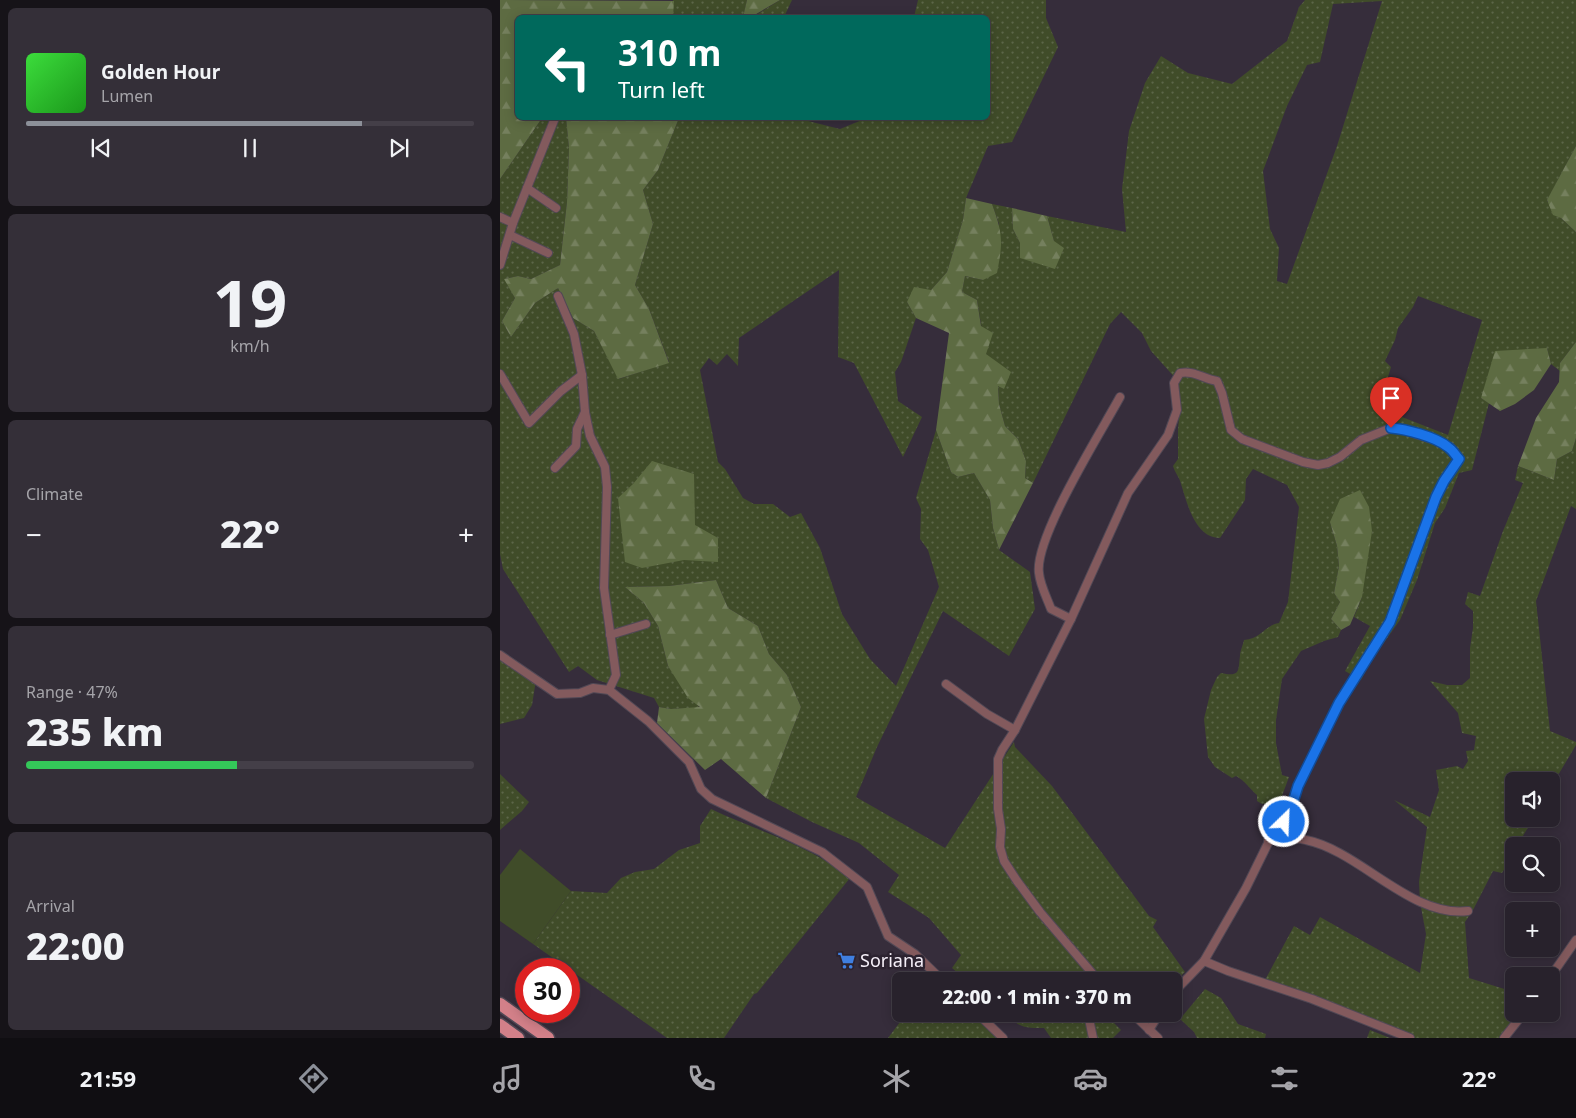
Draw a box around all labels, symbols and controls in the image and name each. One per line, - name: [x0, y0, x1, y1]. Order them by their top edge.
- text: 310 m: [618, 29, 721, 76]
- icon: left: [535, 35, 600, 100]
- text: Golden Hour: [101, 59, 220, 85]
- text: Turn left: [618, 74, 705, 104]
- text: Lumen: [101, 85, 153, 107]
- icon: previous: [87, 134, 115, 162]
- icon: pause: [236, 134, 264, 162]
- icon: next: [385, 134, 413, 162]
- text: 19: [213, 258, 287, 346]
- text: km/h: [230, 335, 270, 357]
- pin: [1370, 377, 1412, 428]
- icon: arrive: [1377, 384, 1405, 412]
- text: Climate: [26, 483, 83, 505]
- text: 22°: [220, 507, 280, 559]
- text: −: [26, 515, 42, 553]
- text: +: [458, 515, 474, 553]
- text: Range · 47%: [26, 681, 118, 703]
- text: 235 km: [26, 705, 164, 757]
- map controls: [1505, 772, 1560, 1022]
- button: sound: [1505, 772, 1560, 827]
- position arrow: [1257, 795, 1309, 847]
- button: search: [1505, 837, 1560, 892]
- text: Arrival: [26, 895, 75, 917]
- button: +: [1505, 902, 1560, 957]
- text: 22:00: [26, 919, 125, 971]
- place label: Soriana: [860, 948, 924, 972]
- supermarket icon: Soriana: [836, 951, 856, 971]
- speed limit sign: 30: [515, 958, 580, 1023]
- button: −: [1505, 967, 1560, 1022]
- text: 22:00 · 1 min · 370 m: [942, 984, 1132, 1010]
- icon: directions: [296, 1061, 331, 1096]
- icon: music: [490, 1061, 525, 1096]
- icon: phone: [684, 1061, 719, 1096]
- icon: climate: [879, 1061, 914, 1096]
- icon: car: [1073, 1061, 1108, 1096]
- icon: filters: [1267, 1061, 1302, 1096]
- text: 21:59: [80, 1063, 136, 1093]
- text: 22°: [1462, 1063, 1496, 1093]

